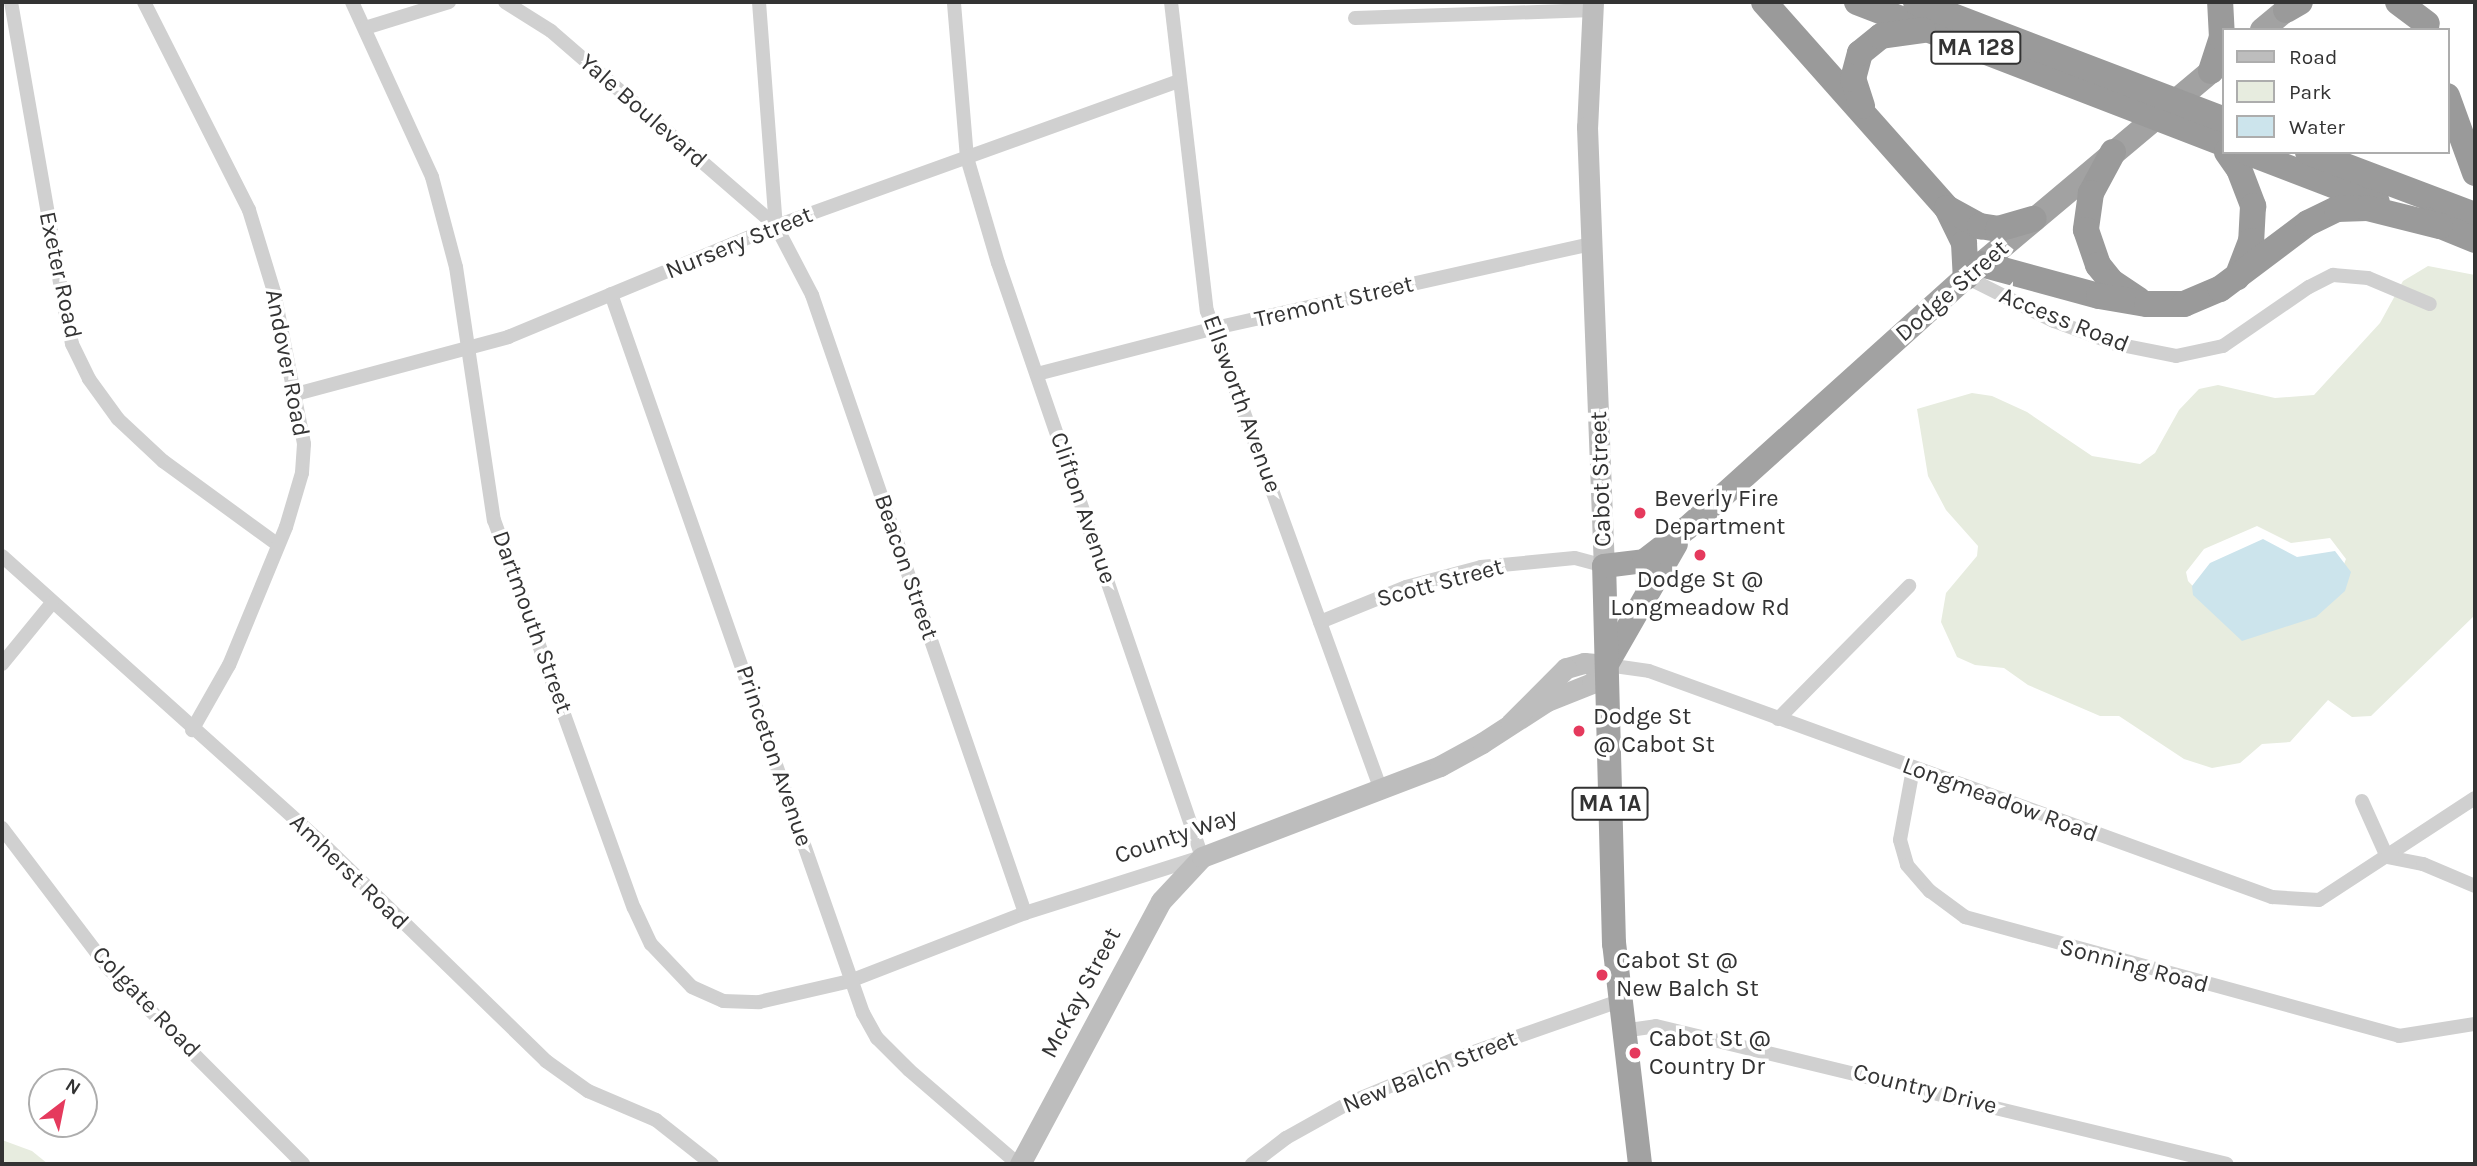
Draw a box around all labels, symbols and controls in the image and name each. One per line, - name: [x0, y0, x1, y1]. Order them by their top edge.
- road number: MA 128: [1929, 28, 2023, 68]
- legend: [2222, 28, 2449, 154]
- text: Road: [2289, 45, 2337, 69]
- street label: Yale Boulevard: [573, 48, 713, 174]
- text: Park: [2289, 80, 2332, 104]
- text: Water: [2289, 115, 2345, 139]
- street label: Nursery Street: [661, 200, 817, 286]
- street label: Exeter Road: [32, 209, 88, 341]
- street label: Dodge Street: [1889, 234, 2015, 348]
- street label: Tremont Street: [1252, 270, 1416, 334]
- street label: Access Road: [1995, 281, 2133, 359]
- street label: Andover Road: [259, 287, 315, 439]
- street label: Ellsworth Avenue: [1197, 311, 1287, 497]
- street label: Cabot Street: [1584, 411, 1618, 547]
- street label: Clifton Avenue: [1044, 429, 1122, 587]
- place label: Beverly Fire Department: [1654, 485, 1785, 541]
- street label: Beacon Street: [868, 490, 944, 644]
- marker: Beverly Fire Department: [1632, 505, 1648, 521]
- street label: Dartmouth Street: [486, 527, 578, 717]
- marker: Dodge St @ Longmeadow Rd: [1692, 547, 1708, 563]
- street label: Scott Street: [1374, 552, 1506, 614]
- place label: Dodge St @ Longmeadow Rd: [1610, 566, 1790, 622]
- street label: Princeton Avenue: [730, 662, 818, 850]
- place label: Dodge St @ Cabot St: [1593, 703, 1715, 759]
- marker: Dodge St @ Cabot St: [1571, 723, 1587, 739]
- street label: Longmeadow Road: [1898, 751, 2102, 849]
- road number: MA 1A: [1572, 784, 1648, 824]
- street label: County Way: [1111, 802, 1241, 870]
- street label: Amherst Road: [283, 808, 415, 936]
- street label: McKay Street: [1035, 923, 1127, 1063]
- street label: Sonning Road: [2057, 932, 2211, 1000]
- street label: Colgate Road: [86, 940, 206, 1064]
- place label: Cabot St @ New Balch St: [1616, 947, 1759, 1003]
- marker: Cabot St @ New Balch St: [1594, 967, 1610, 983]
- street label: New Balch Street: [1339, 1024, 1521, 1120]
- place label: Cabot St @ Country Dr: [1649, 1025, 1771, 1081]
- marker: Cabot St @ Country Dr: [1627, 1045, 1643, 1061]
- street label: Country Drive: [1850, 1057, 2000, 1121]
- north arrow: [28, 1068, 98, 1138]
- text: N: [61, 1074, 85, 1100]

